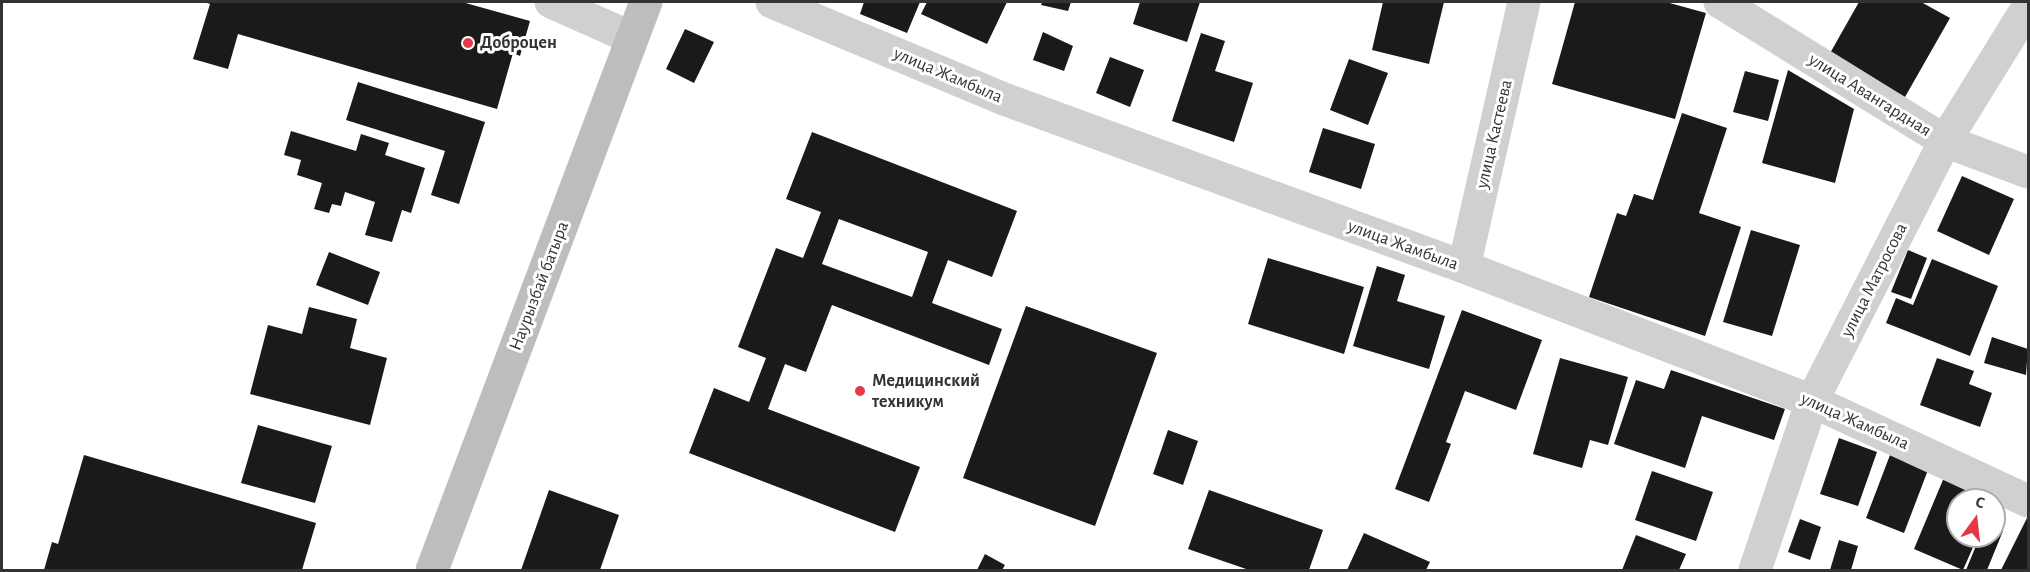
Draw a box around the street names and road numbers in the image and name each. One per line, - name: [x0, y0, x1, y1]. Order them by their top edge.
- street label: улица Жамбыла: [890, 42, 1006, 108]
- street label: улица Авангардная: [1805, 49, 1935, 141]
- street label: улица Кастеева: [1471, 77, 1517, 191]
- street label: улица Жамбыла: [1345, 215, 1461, 275]
- street label: Наурызбай батыра: [504, 218, 574, 354]
- street label: улица Матросова: [1836, 219, 1912, 341]
- street label: улица Жамбыла: [1798, 388, 1912, 454]

